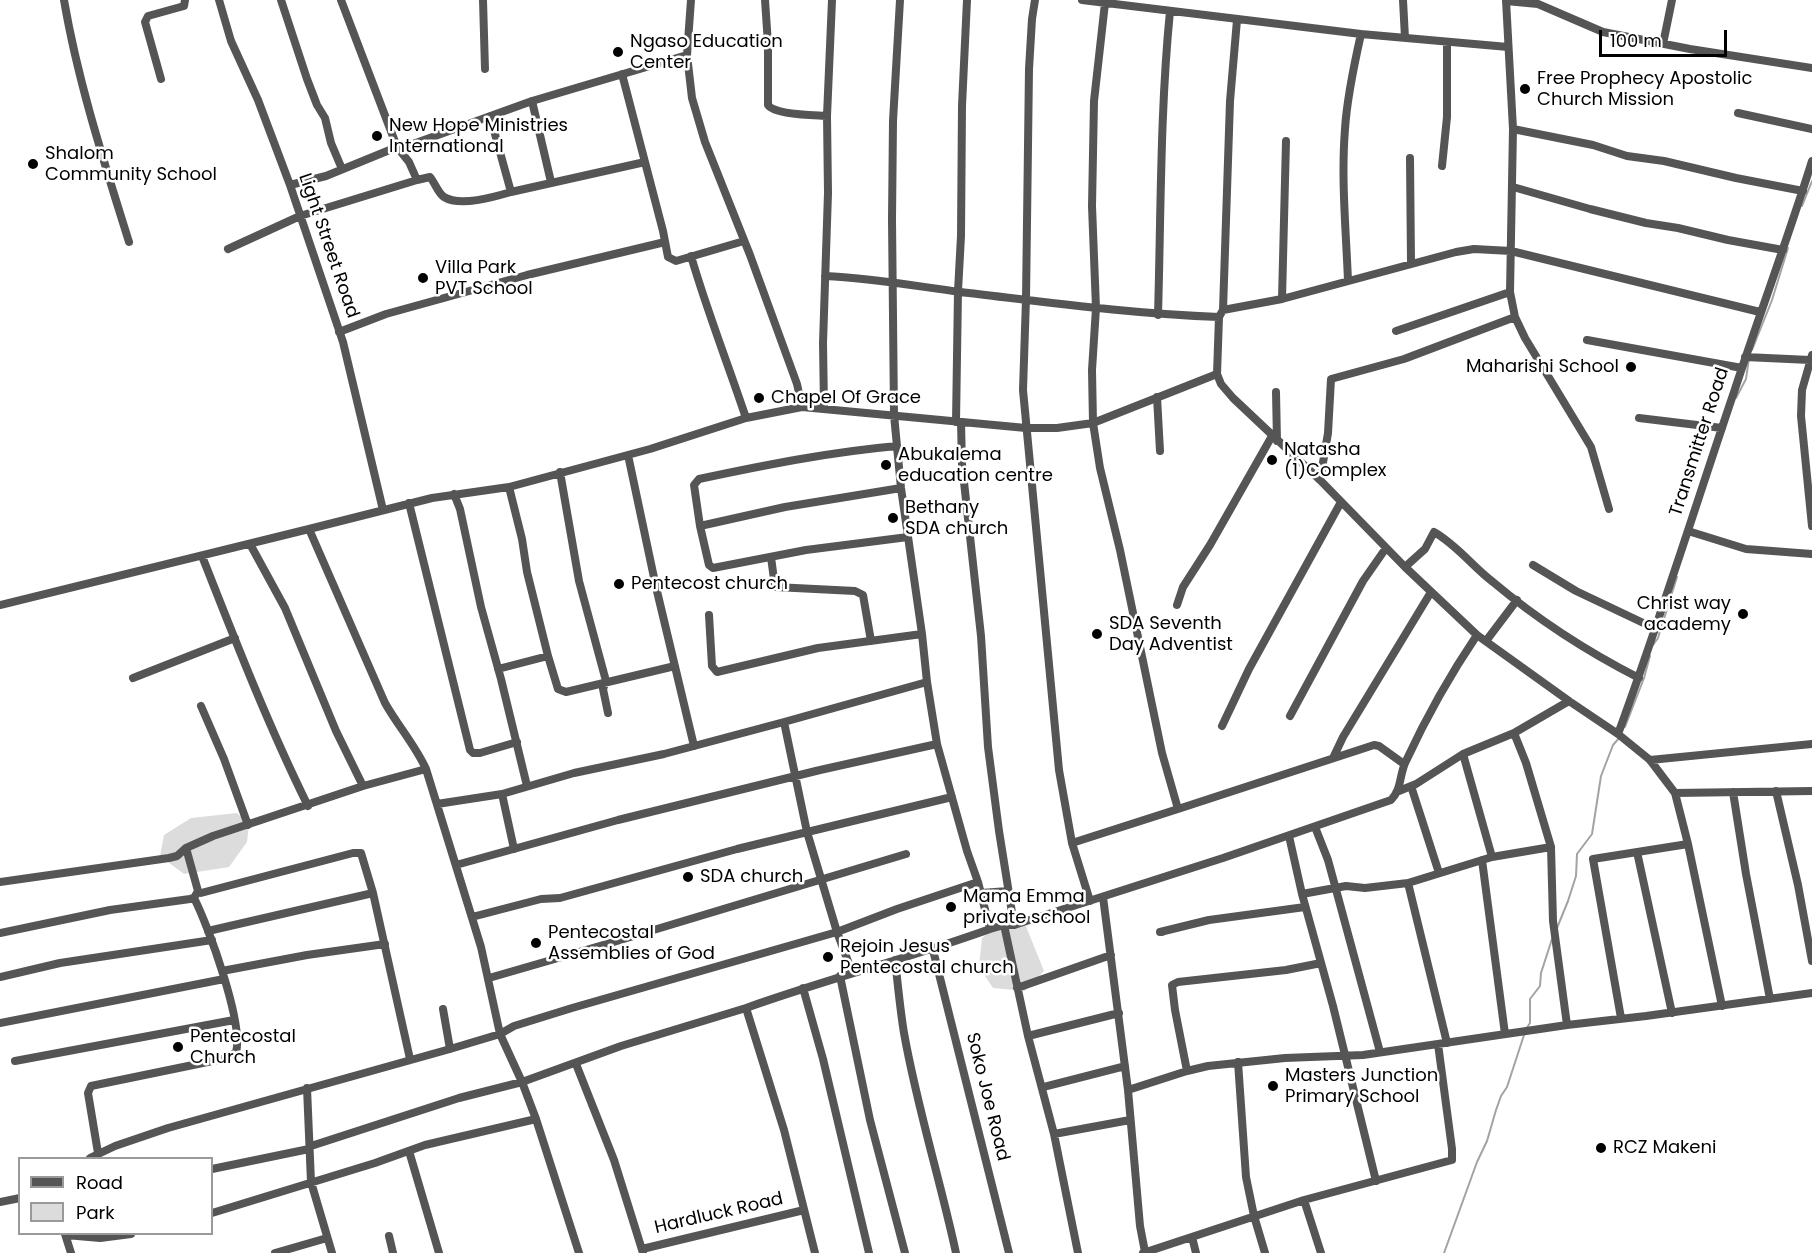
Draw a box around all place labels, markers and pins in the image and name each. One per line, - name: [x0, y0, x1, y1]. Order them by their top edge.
- place label: Ngaso Education Center: [630, 31, 783, 74]
- marker: Ngaso Education Center: [611, 45, 625, 59]
- place label: Free Prophecy Apostolic Church Mission: [1537, 68, 1752, 110]
- marker: Free Prophecy Apostolic Church Mission: [1518, 82, 1532, 96]
- place label: New Hope Ministries International: [389, 115, 568, 158]
- marker: New Hope Ministries International: [370, 129, 384, 143]
- place label: Shalom Community School: [45, 143, 217, 186]
- marker: Shalom Community School: [26, 157, 40, 171]
- place label: Villa Park PVT School: [435, 257, 533, 300]
- marker: Villa Park PVT School: [416, 271, 430, 285]
- place label: Maharishi School: [1466, 356, 1619, 378]
- marker: Maharishi School: [1624, 360, 1638, 374]
- place label: Chapel Of Grace: [771, 387, 921, 409]
- marker: Chapel Of Grace: [752, 391, 766, 405]
- place label: Natasha (1)Complex: [1284, 439, 1386, 482]
- place label: Abukalema education centre: [898, 444, 1053, 486]
- marker: Natasha (1)Complex: [1265, 453, 1279, 467]
- marker: Abukalema education centre: [879, 458, 893, 472]
- place label: Bethany SDA church: [905, 497, 1008, 540]
- marker: Bethany SDA church: [886, 511, 900, 525]
- place label: Pentecost church: [631, 573, 788, 595]
- marker: Pentecost church: [612, 577, 626, 591]
- place label: Christ way academy: [1637, 593, 1731, 636]
- marker: Christ way academy: [1736, 607, 1750, 621]
- place label: SDA Seventh Day Adventist: [1109, 613, 1233, 656]
- marker: SDA Seventh Day Adventist: [1090, 627, 1104, 641]
- place label: SDA church: [700, 866, 803, 888]
- marker: SDA church: [681, 870, 695, 884]
- place label: Mama Emma private school: [963, 886, 1090, 928]
- marker: Mama Emma private school: [944, 900, 958, 914]
- place label: Pentecostal Assemblies of God: [548, 922, 715, 964]
- marker: Pentecostal Assemblies of God: [529, 936, 543, 950]
- place label: Rejoin Jesus Pentecostal church: [840, 936, 1014, 978]
- marker: Rejoin Jesus Pentecostal church: [821, 950, 835, 964]
- place label: Pentecostal Church: [190, 1026, 296, 1068]
- marker: Pentecostal Church: [171, 1040, 185, 1054]
- place label: Masters Junction Primary School: [1285, 1065, 1438, 1108]
- marker: Masters Junction Primary School: [1266, 1079, 1280, 1093]
- place label: RCZ Makeni: [1613, 1137, 1716, 1159]
- marker: RCZ Makeni: [1594, 1141, 1608, 1155]

